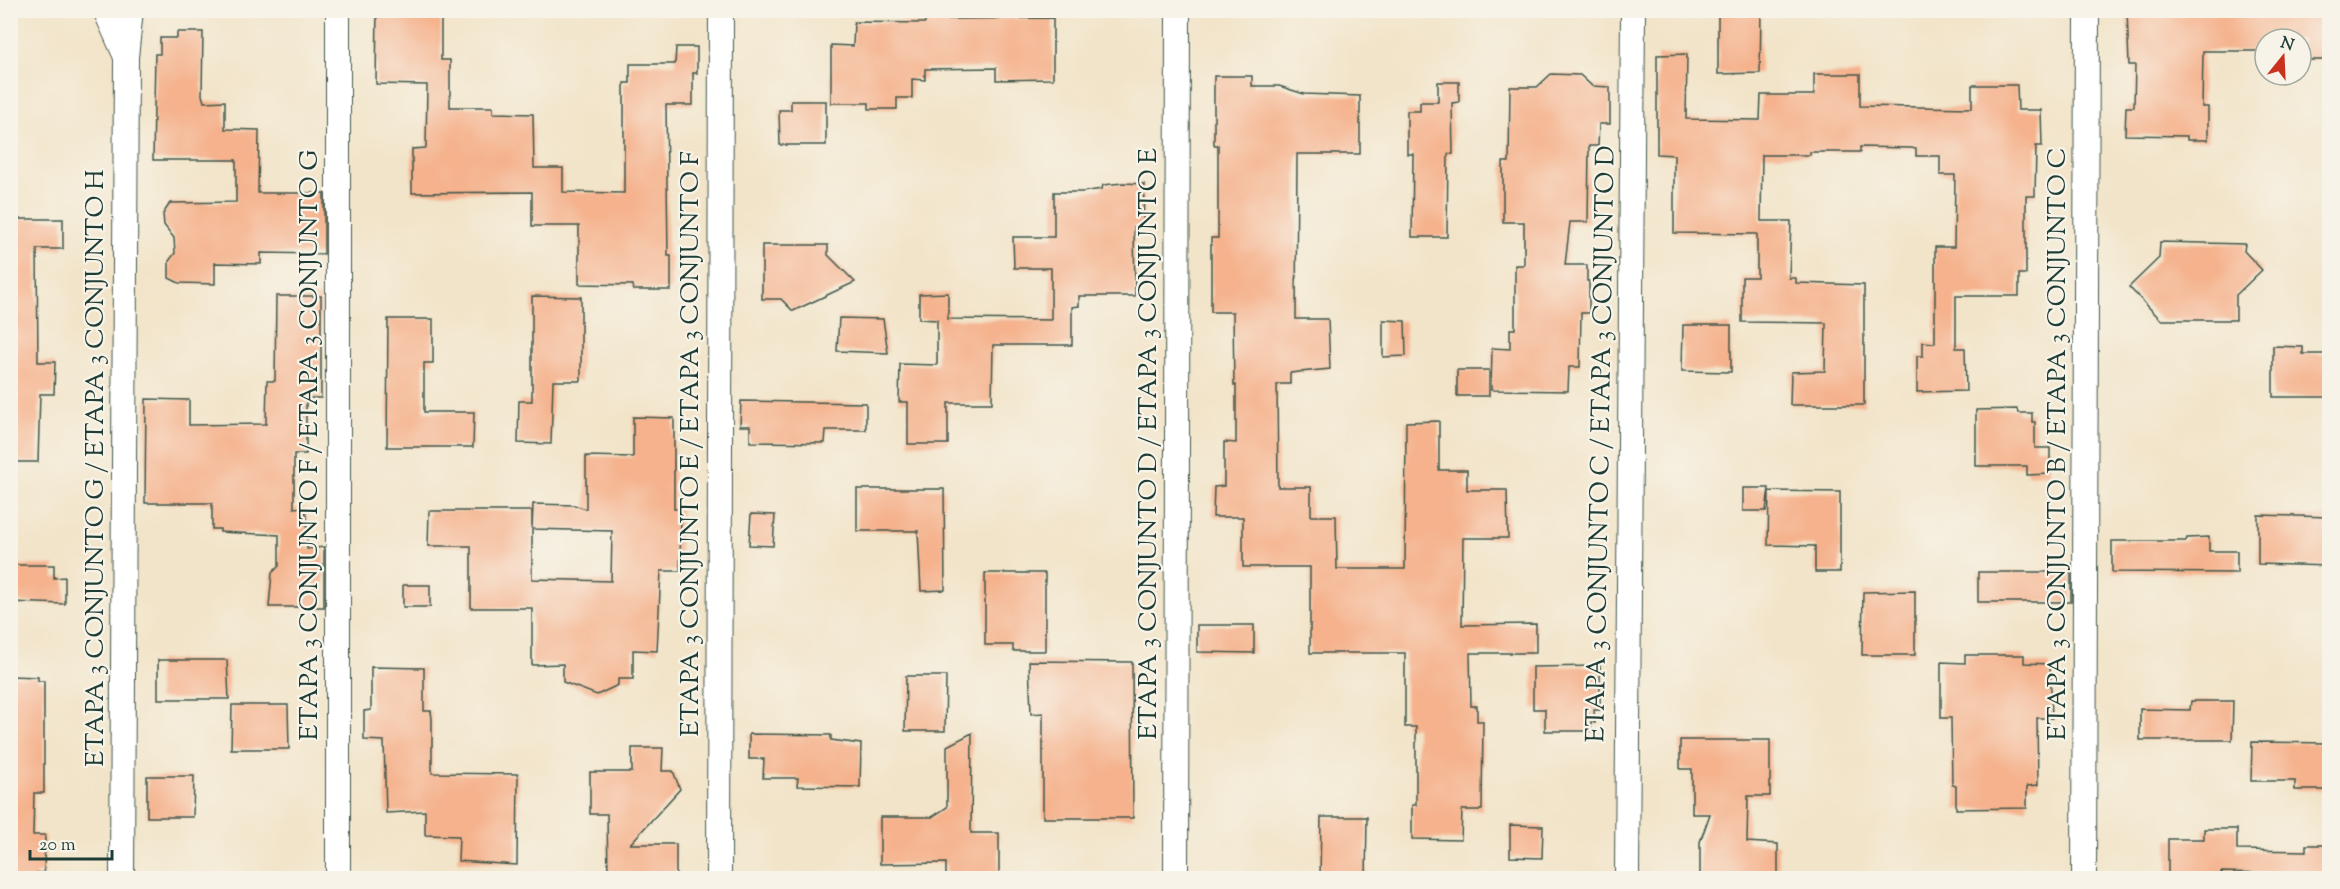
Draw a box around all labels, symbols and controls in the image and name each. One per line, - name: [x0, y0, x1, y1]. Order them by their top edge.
- north arrow: [2253, 27, 2313, 87]
- text: N: [2277, 32, 2297, 58]
- street label: ETAPA 3 CONJUNTO C / ETAPA 3 CONJUNTO D: [1578, 145, 1626, 743]
- street label: ETAPA 3 CONJUNTO D / ETAPA 3 CONJUNTO E: [1131, 148, 1168, 740]
- street label: ETAPA 3 CONJUNTO B / ETAPA 3 CONJUNTO C: [2040, 148, 2077, 740]
- street label: ETAPA 3 CONJUNTO F / ETAPA 3 CONJUNTO G: [292, 149, 329, 741]
- street label: ETAPA 3 CONJUNTO E / ETAPA 3 CONJUNTO F: [673, 151, 710, 737]
- street label: ETAPA 3 CONJUNTO G / ETAPA 3 CONJUNTO H: [78, 169, 115, 767]
- scale bar: [30, 823, 112, 861]
- text: 20 m: [39, 833, 76, 859]

